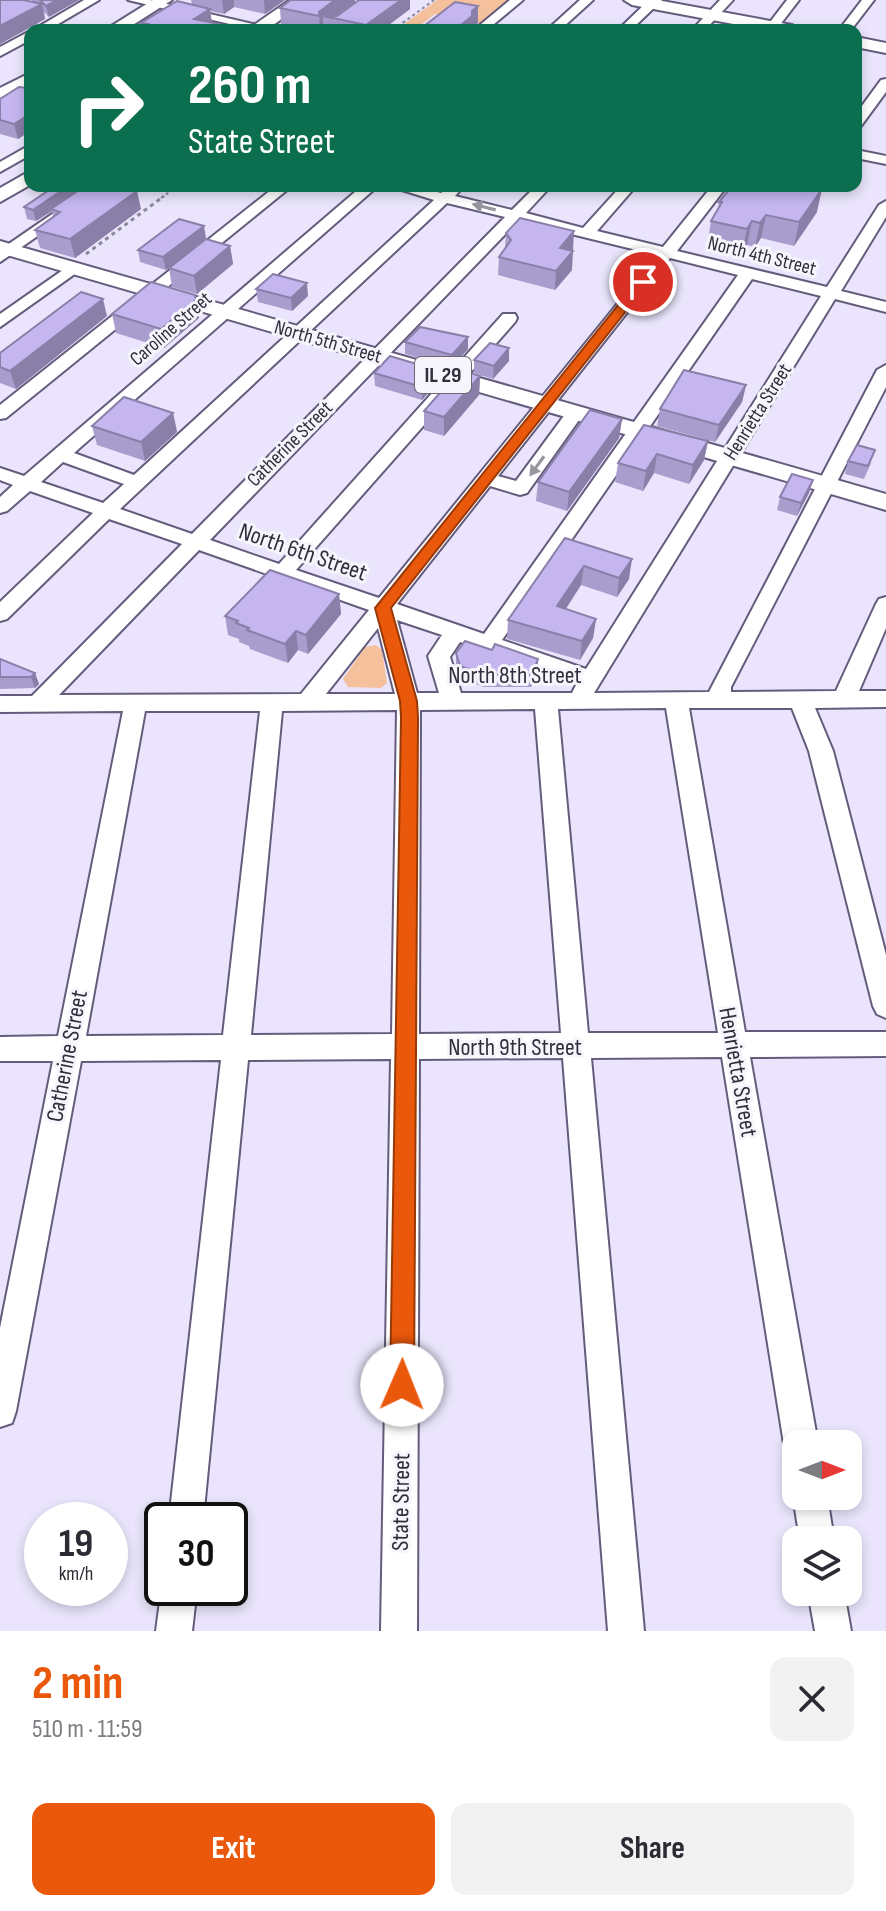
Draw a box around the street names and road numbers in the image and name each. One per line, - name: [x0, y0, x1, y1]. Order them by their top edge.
- street label: North 4th Street: [705, 231, 819, 281]
- street label: Caroline Street: [125, 287, 217, 371]
- street label: North 5th Street: [272, 315, 384, 369]
- road number: IL 29: [415, 357, 471, 393]
- street label: Henrietta Street: [719, 359, 797, 465]
- street label: Catherine Street: [242, 396, 338, 492]
- street label: North 6th Street: [235, 517, 371, 587]
- street label: North 8th Street: [448, 661, 582, 690]
- street label: Catherine Street: [40, 988, 94, 1124]
- street label: Henrietta Street: [712, 1005, 764, 1139]
- street label: North 9th Street: [448, 1033, 582, 1062]
- street label: State Street: [386, 1453, 416, 1551]

